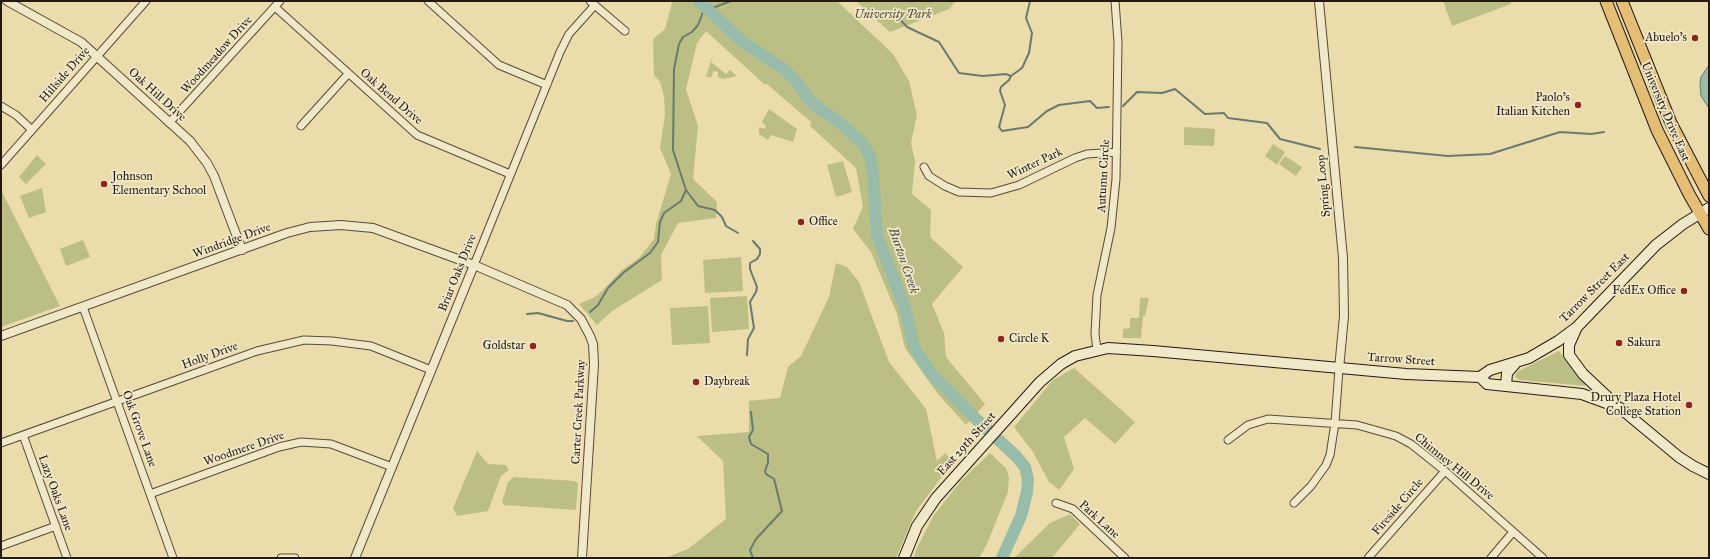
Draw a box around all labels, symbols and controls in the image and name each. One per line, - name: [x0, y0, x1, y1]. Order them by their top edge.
- park label: University Park: [854, 8, 932, 22]
- street label: Woodmeadow Drive: [178, 13, 256, 97]
- place label: Abuelo's: [1645, 31, 1687, 45]
- marker: Abuelo's: [1690, 33, 1700, 43]
- street label: Hillside Drive: [37, 44, 93, 106]
- street label: University Drive East: [1638, 60, 1692, 164]
- street label: Oak Hill Drive: [125, 65, 189, 125]
- street label: Oak Bend Drive: [357, 66, 425, 128]
- place label: Paolo's Italian Kitchen: [1496, 91, 1570, 119]
- marker: Paolo's Italian Kitchen: [1573, 100, 1583, 110]
- street label: Autumn Circle: [1095, 139, 1113, 213]
- street label: Winter Park: [1005, 145, 1065, 183]
- street label: Spring Loop: [1314, 154, 1334, 218]
- place label: Johnson Elementary School: [112, 170, 206, 198]
- marker: Johnson Elementary School: [99, 179, 109, 189]
- place label: Office: [809, 215, 838, 229]
- marker: Office: [796, 217, 806, 227]
- street label: Windridge Drive: [191, 220, 273, 262]
- water label: Burton Creek: [884, 226, 922, 296]
- street label: Briar Oaks Drive: [436, 232, 480, 314]
- street label: Tarrow Street East: [1557, 250, 1633, 326]
- place label: FedEx Office: [1612, 284, 1676, 298]
- marker: FedEx Office: [1679, 286, 1689, 296]
- place label: Circle K: [1009, 332, 1049, 346]
- marker: Circle K: [996, 334, 1006, 344]
- place label: Sakura: [1627, 336, 1661, 350]
- marker: Sakura: [1614, 338, 1624, 348]
- street label: Holly Drive: [180, 339, 240, 373]
- place label: Goldstar: [483, 339, 525, 353]
- marker: Goldstar: [528, 341, 538, 351]
- street label: Tarrow Street: [1367, 350, 1435, 370]
- street label: Carter Creek Parkway: [569, 359, 589, 465]
- place label: Daybreak: [704, 375, 750, 389]
- marker: Daybreak: [691, 377, 701, 387]
- street label: Oak Grove Lane: [119, 389, 159, 469]
- place label: Drury Plaza Hotel College Station: [1591, 391, 1681, 419]
- marker: Drury Plaza Hotel College Station: [1684, 400, 1694, 410]
- street label: East 29th Street: [935, 409, 999, 479]
- street label: Woodmere Drive: [202, 429, 286, 469]
- street label: Chimney Hill Drive: [1411, 430, 1497, 504]
- street label: Lazy Oaks Lane: [35, 453, 75, 533]
- street label: Fireside Circle: [1369, 475, 1427, 539]
- street label: Park Lane: [1076, 498, 1122, 542]

